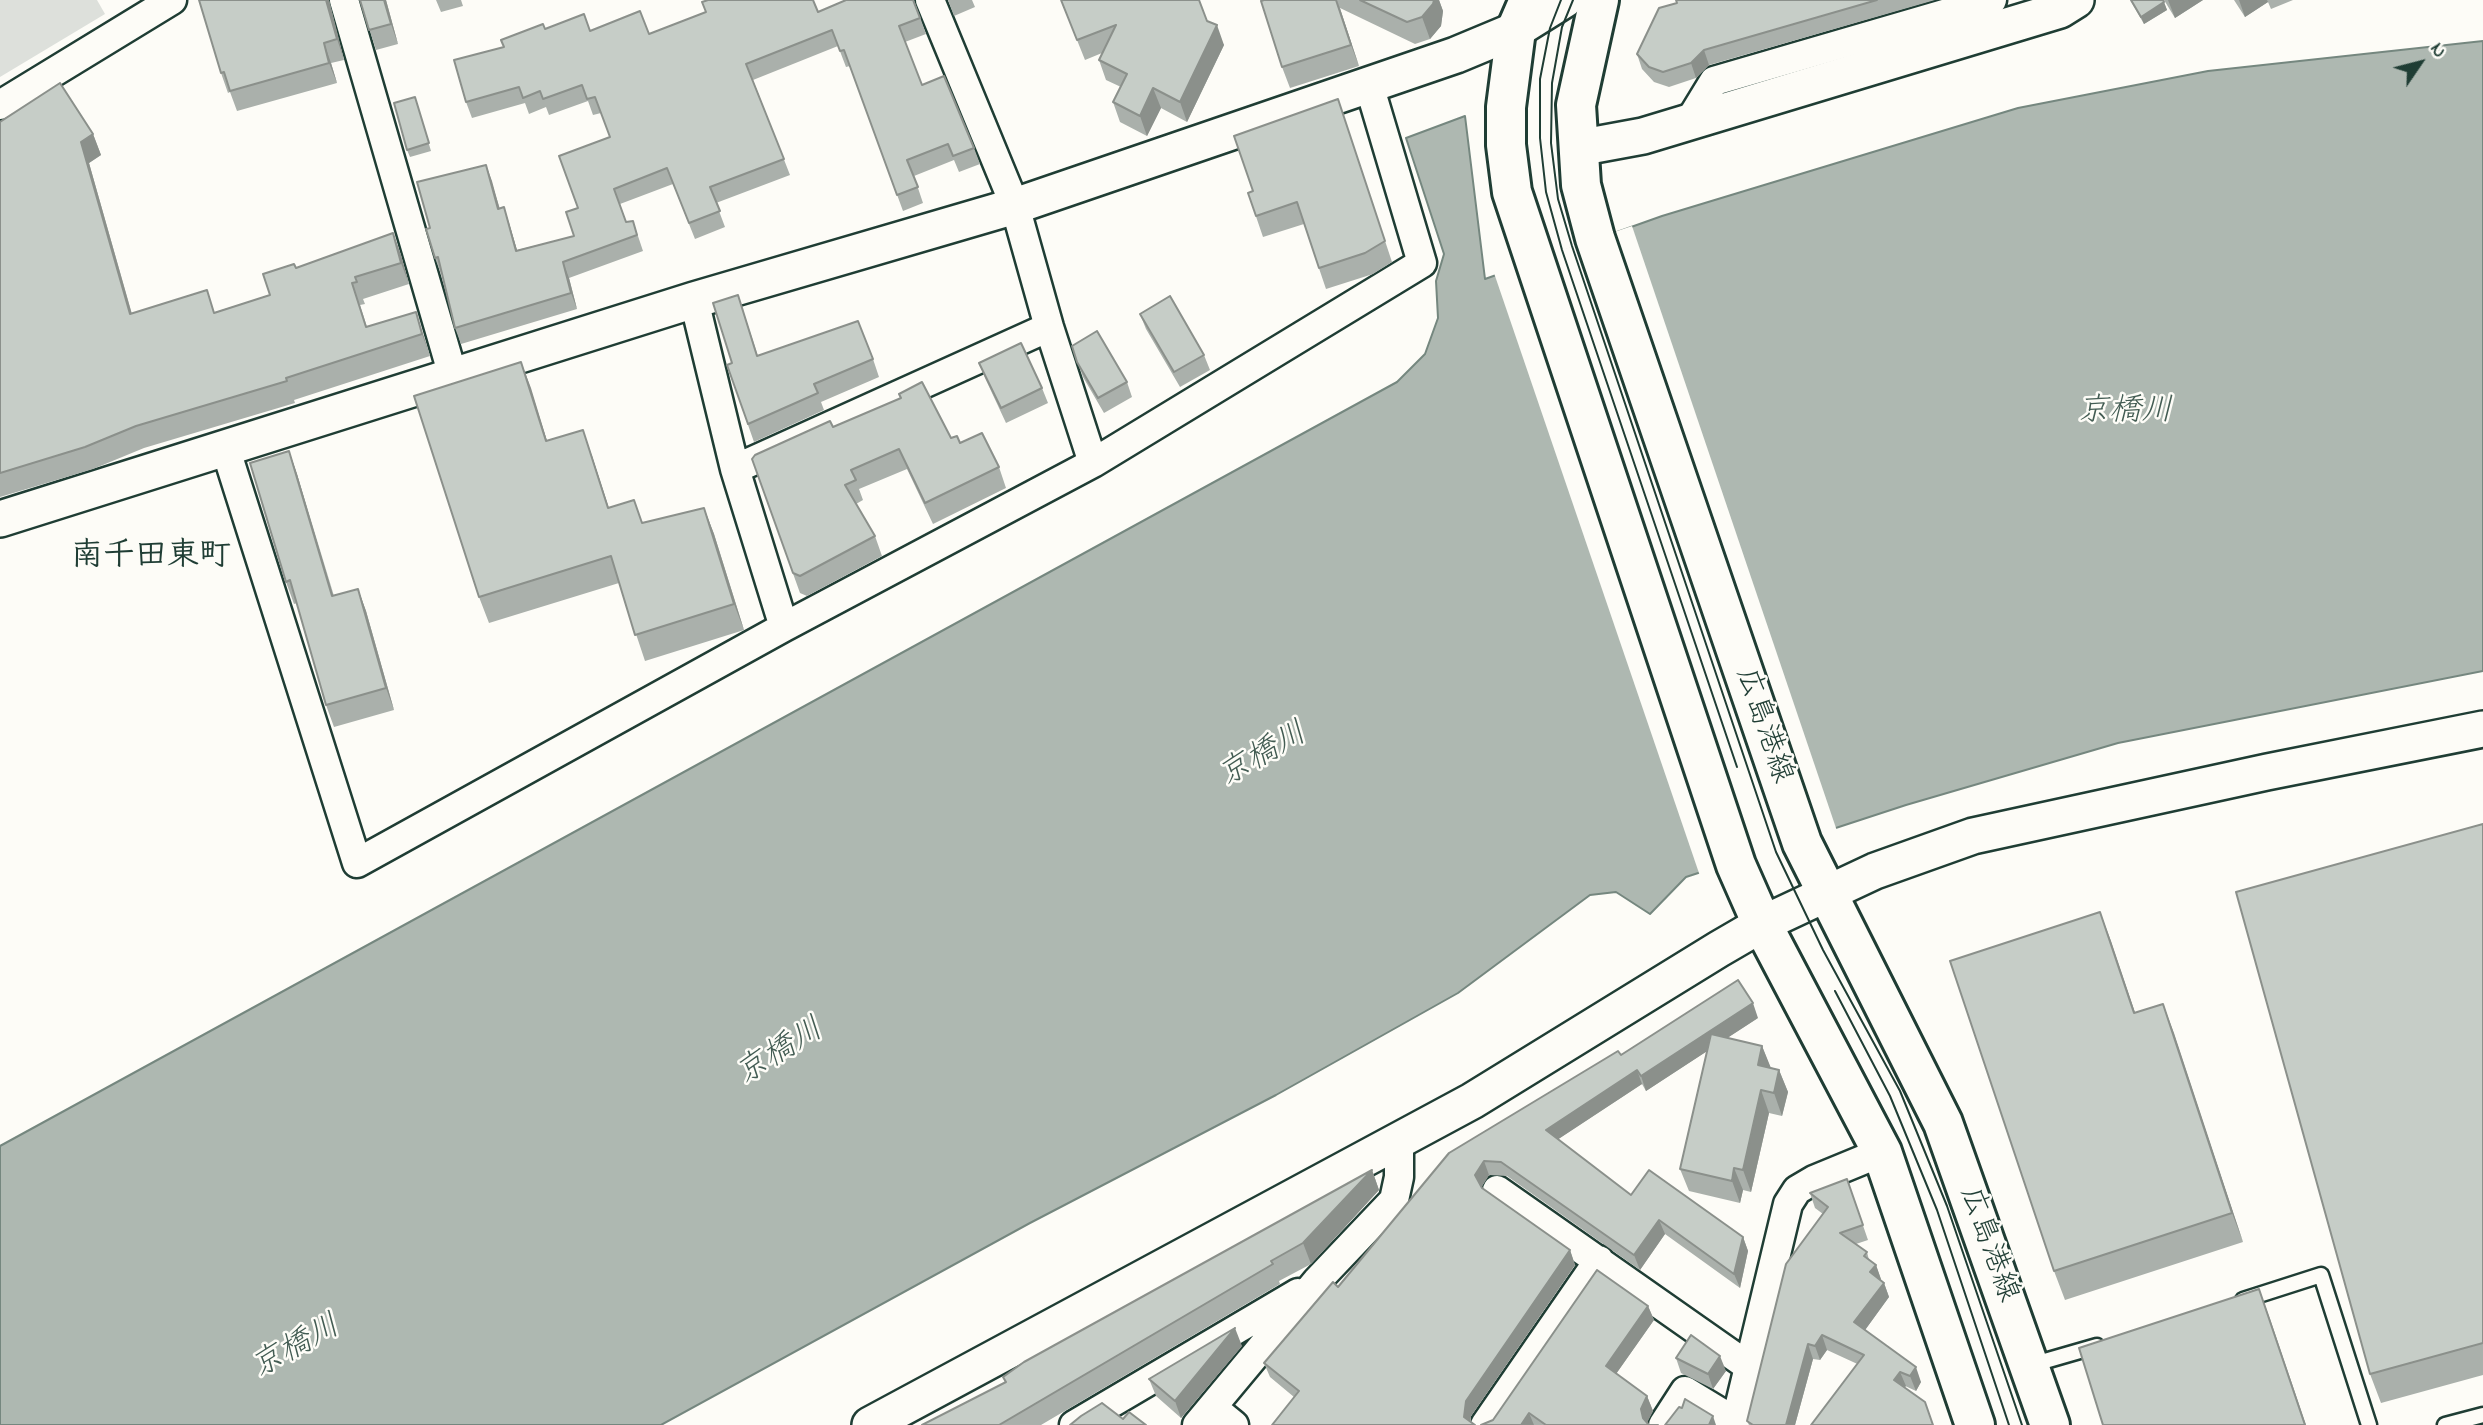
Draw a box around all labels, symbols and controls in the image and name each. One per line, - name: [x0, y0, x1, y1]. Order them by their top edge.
- north arrow: [2385, 28, 2455, 98]
- text: N: [2423, 38, 2452, 64]
- water label: 京橋川: [2077, 395, 2173, 433]
- district label: 南千田東町: [71, 540, 231, 578]
- street label: 広島港線: [1725, 663, 1799, 789]
- water label: 京橋川: [1213, 716, 1315, 798]
- water label: 京橋川: [730, 1012, 832, 1096]
- street label: 広島港線: [1950, 1182, 2024, 1308]
- water label: 京橋川: [246, 1309, 348, 1389]

